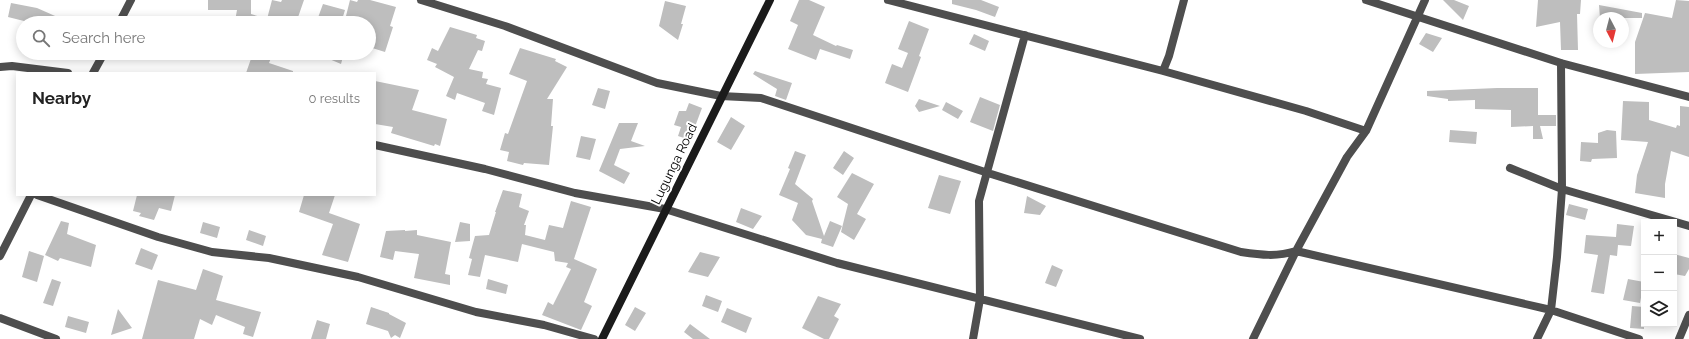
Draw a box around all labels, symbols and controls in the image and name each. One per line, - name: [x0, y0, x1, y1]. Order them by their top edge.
- north arrow: [1593, 12, 1629, 48]
- search box: [16, 16, 376, 60]
- icon: search: [30, 27, 52, 49]
- text: Search here: [62, 29, 145, 47]
- text: Nearby: [32, 88, 91, 108]
- text: 0 results: [309, 91, 360, 106]
- street label: Lugunga Road: [648, 121, 700, 207]
- map controls: [1641, 219, 1677, 327]
- button: +: [1641, 219, 1677, 255]
- button: −: [1641, 255, 1677, 291]
- button: layers: [1641, 291, 1677, 327]

